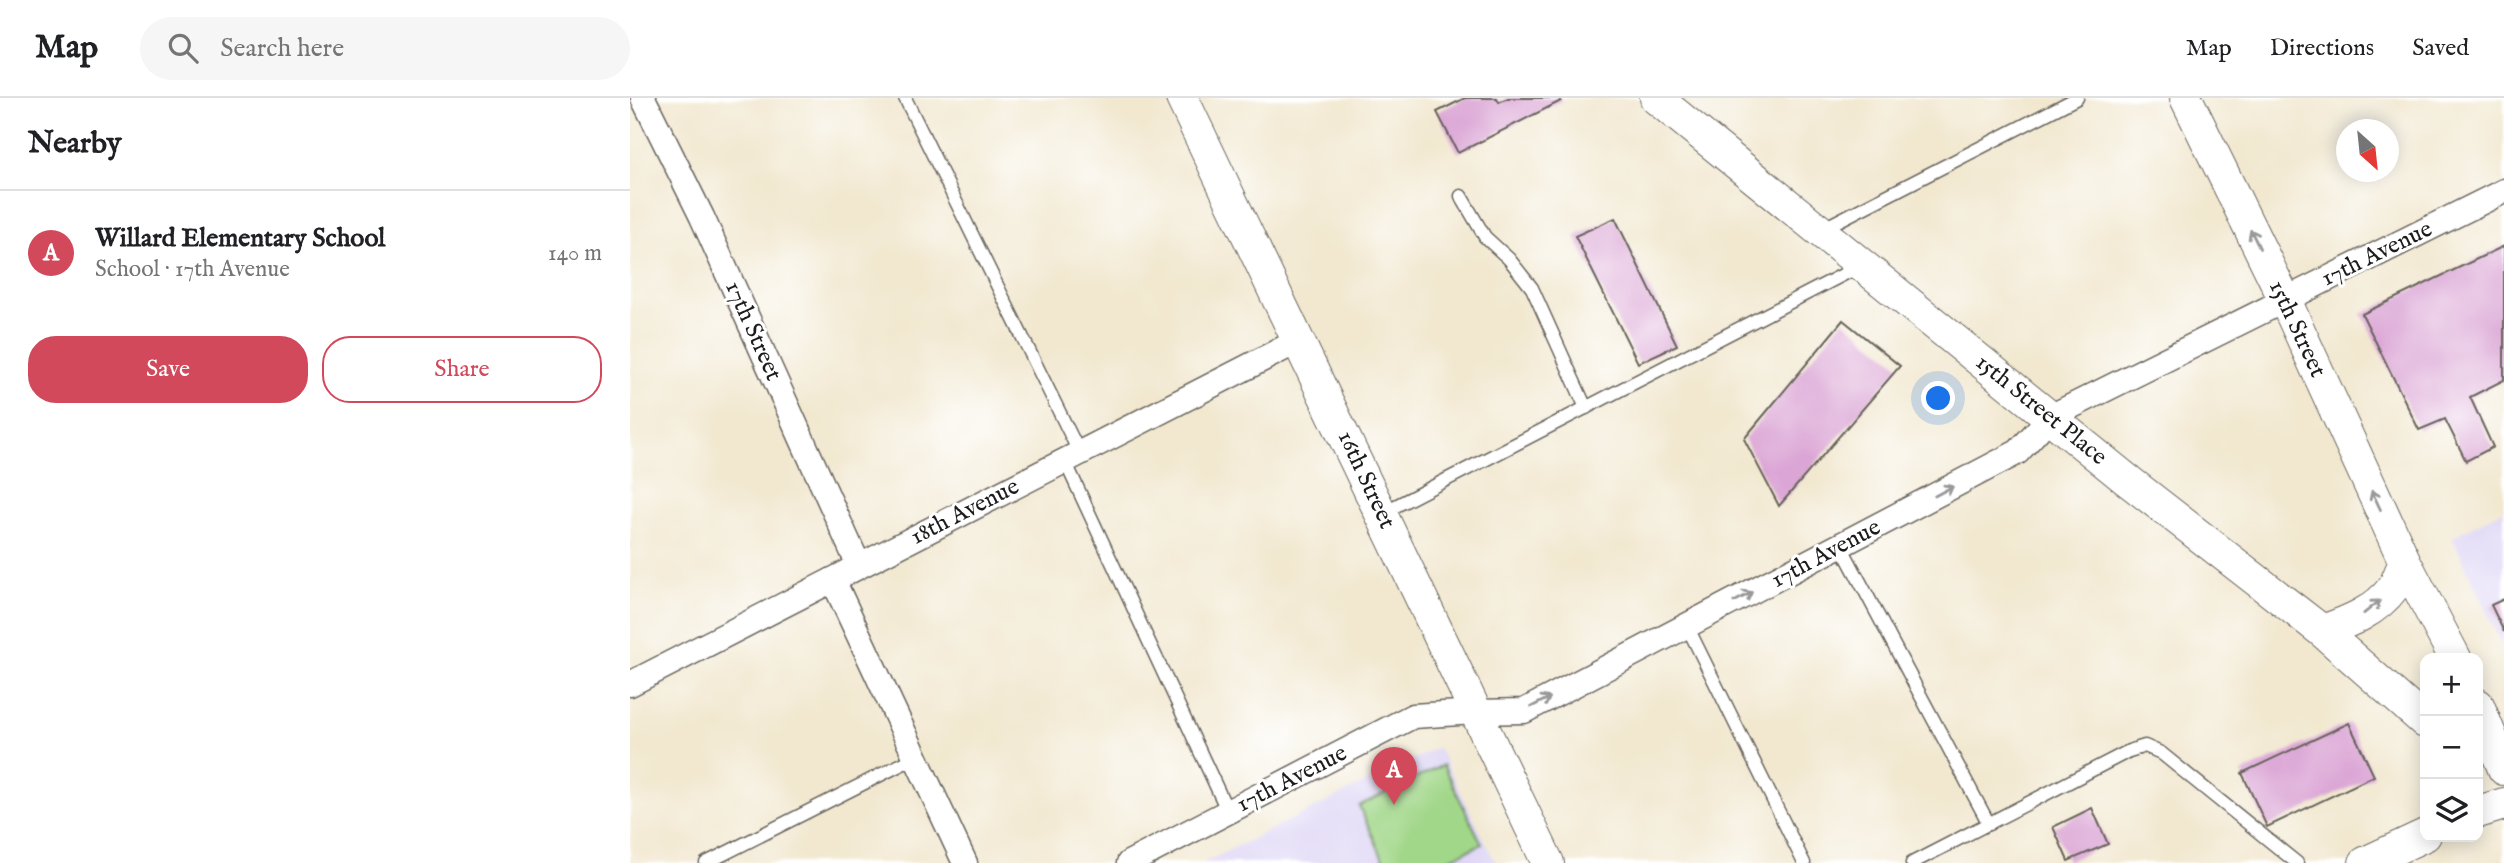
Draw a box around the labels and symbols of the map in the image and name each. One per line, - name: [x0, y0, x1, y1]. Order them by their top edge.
- north arrow: [2336, 119, 2399, 182]
- street label: 17th Avenue: [2316, 214, 2438, 294]
- one-way arrow: [2247, 229, 2261, 250]
- street label: 17th Street: [717, 276, 789, 386]
- street label: 15th Street: [2261, 276, 2333, 382]
- street label: 15th Street Place: [1969, 347, 2113, 473]
- your location: [1921, 381, 1955, 415]
- street label: 16th Street: [1330, 426, 1402, 534]
- street label: 18th Avenue: [905, 471, 1025, 553]
- one-way arrow: [1933, 484, 1954, 497]
- one-way arrow: [2369, 490, 2383, 511]
- street label: 17th Avenue: [1766, 512, 1886, 596]
- one-way arrow: [1732, 590, 1753, 604]
- one-way arrow: [2362, 599, 2380, 614]
- one-way arrow: [1530, 695, 1551, 709]
- street label: 17th Avenue: [1232, 738, 1352, 820]
- pin: A: [1371, 747, 1417, 805]

